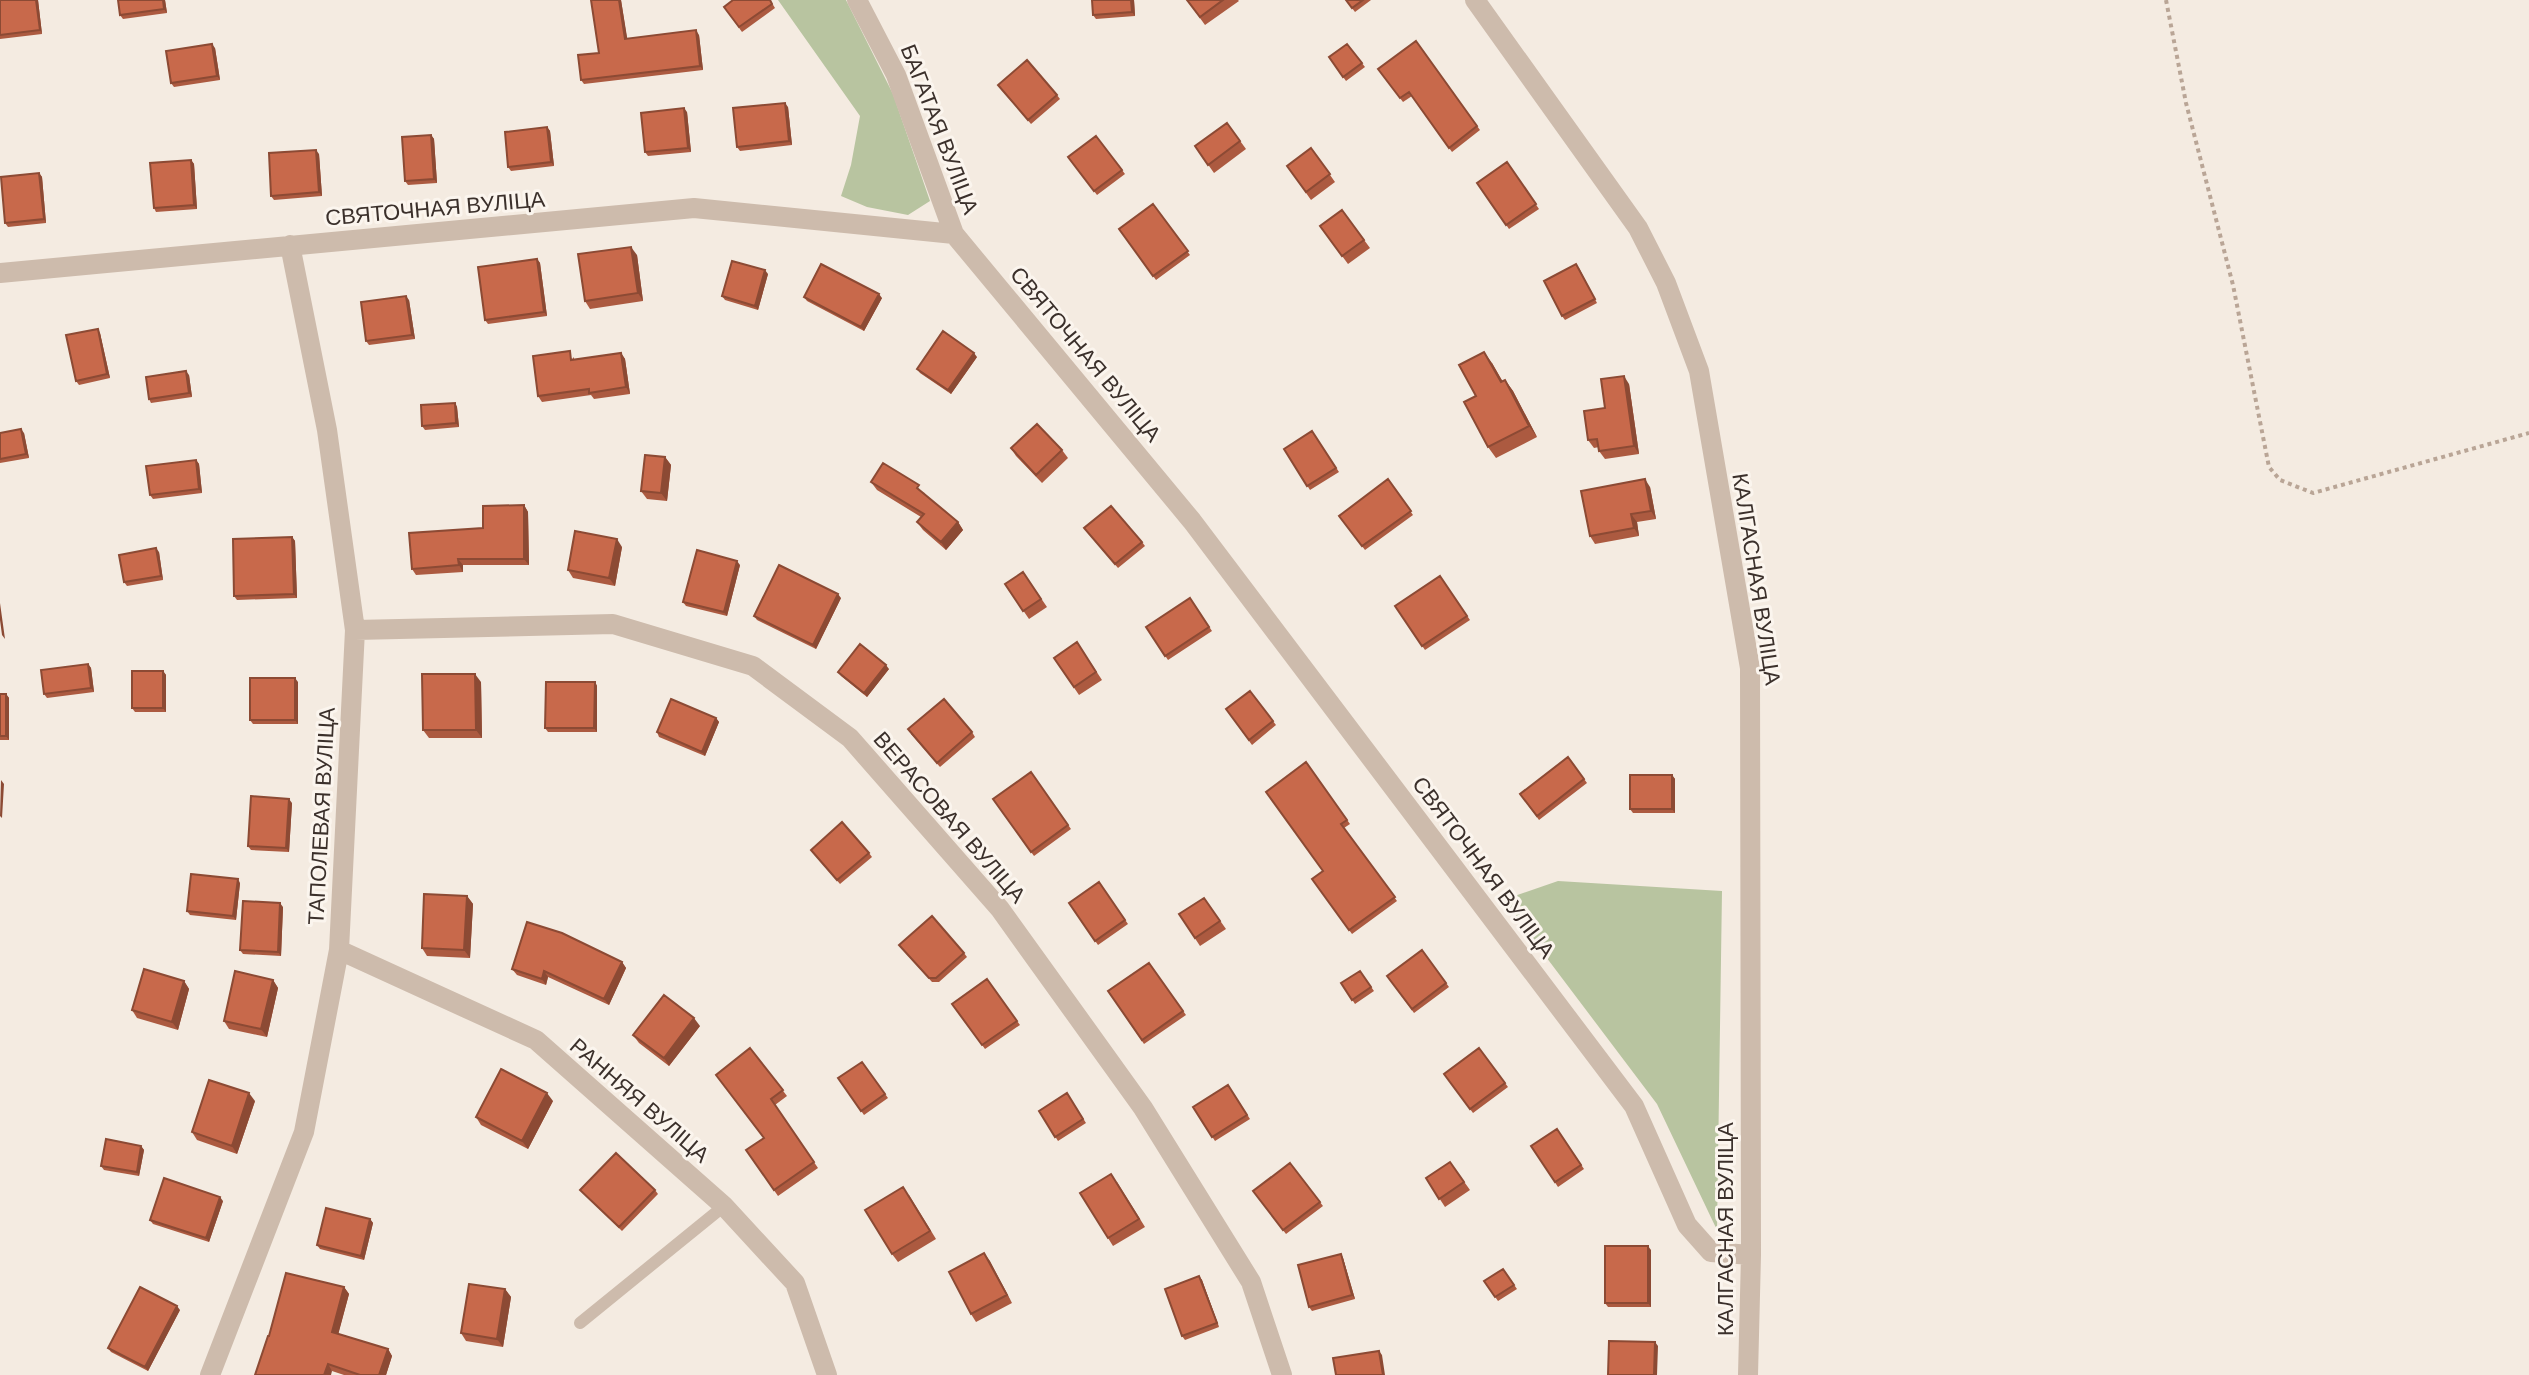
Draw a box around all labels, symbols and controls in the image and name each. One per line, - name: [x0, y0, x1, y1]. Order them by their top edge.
- street label: БАГАТАЯ ВУЛІЦА: [894, 40, 985, 219]
- street label: СВЯТОЧНАЯ ВУЛІЦА: [324, 184, 546, 233]
- street label: СВЯТОЧНАЯ ВУЛІЦА: [1004, 261, 1168, 448]
- street label: КАЛГАСНАЯ ВУЛІЦА: [1725, 471, 1788, 687]
- street label: ТАПОЛЕВАЯ ВУЛІЦА: [301, 706, 342, 926]
- street label: ВЕРАСОВАЯ ВУЛІЦА: [867, 725, 1032, 909]
- street label: СВЯТОЧНАЯ ВУЛІЦА: [1406, 771, 1562, 964]
- street label: РАННЯЯ ВУЛІЦА: [564, 1032, 716, 1169]
- street label: КАЛГАСНАЯ ВУЛІЦА: [1711, 1122, 1740, 1336]

